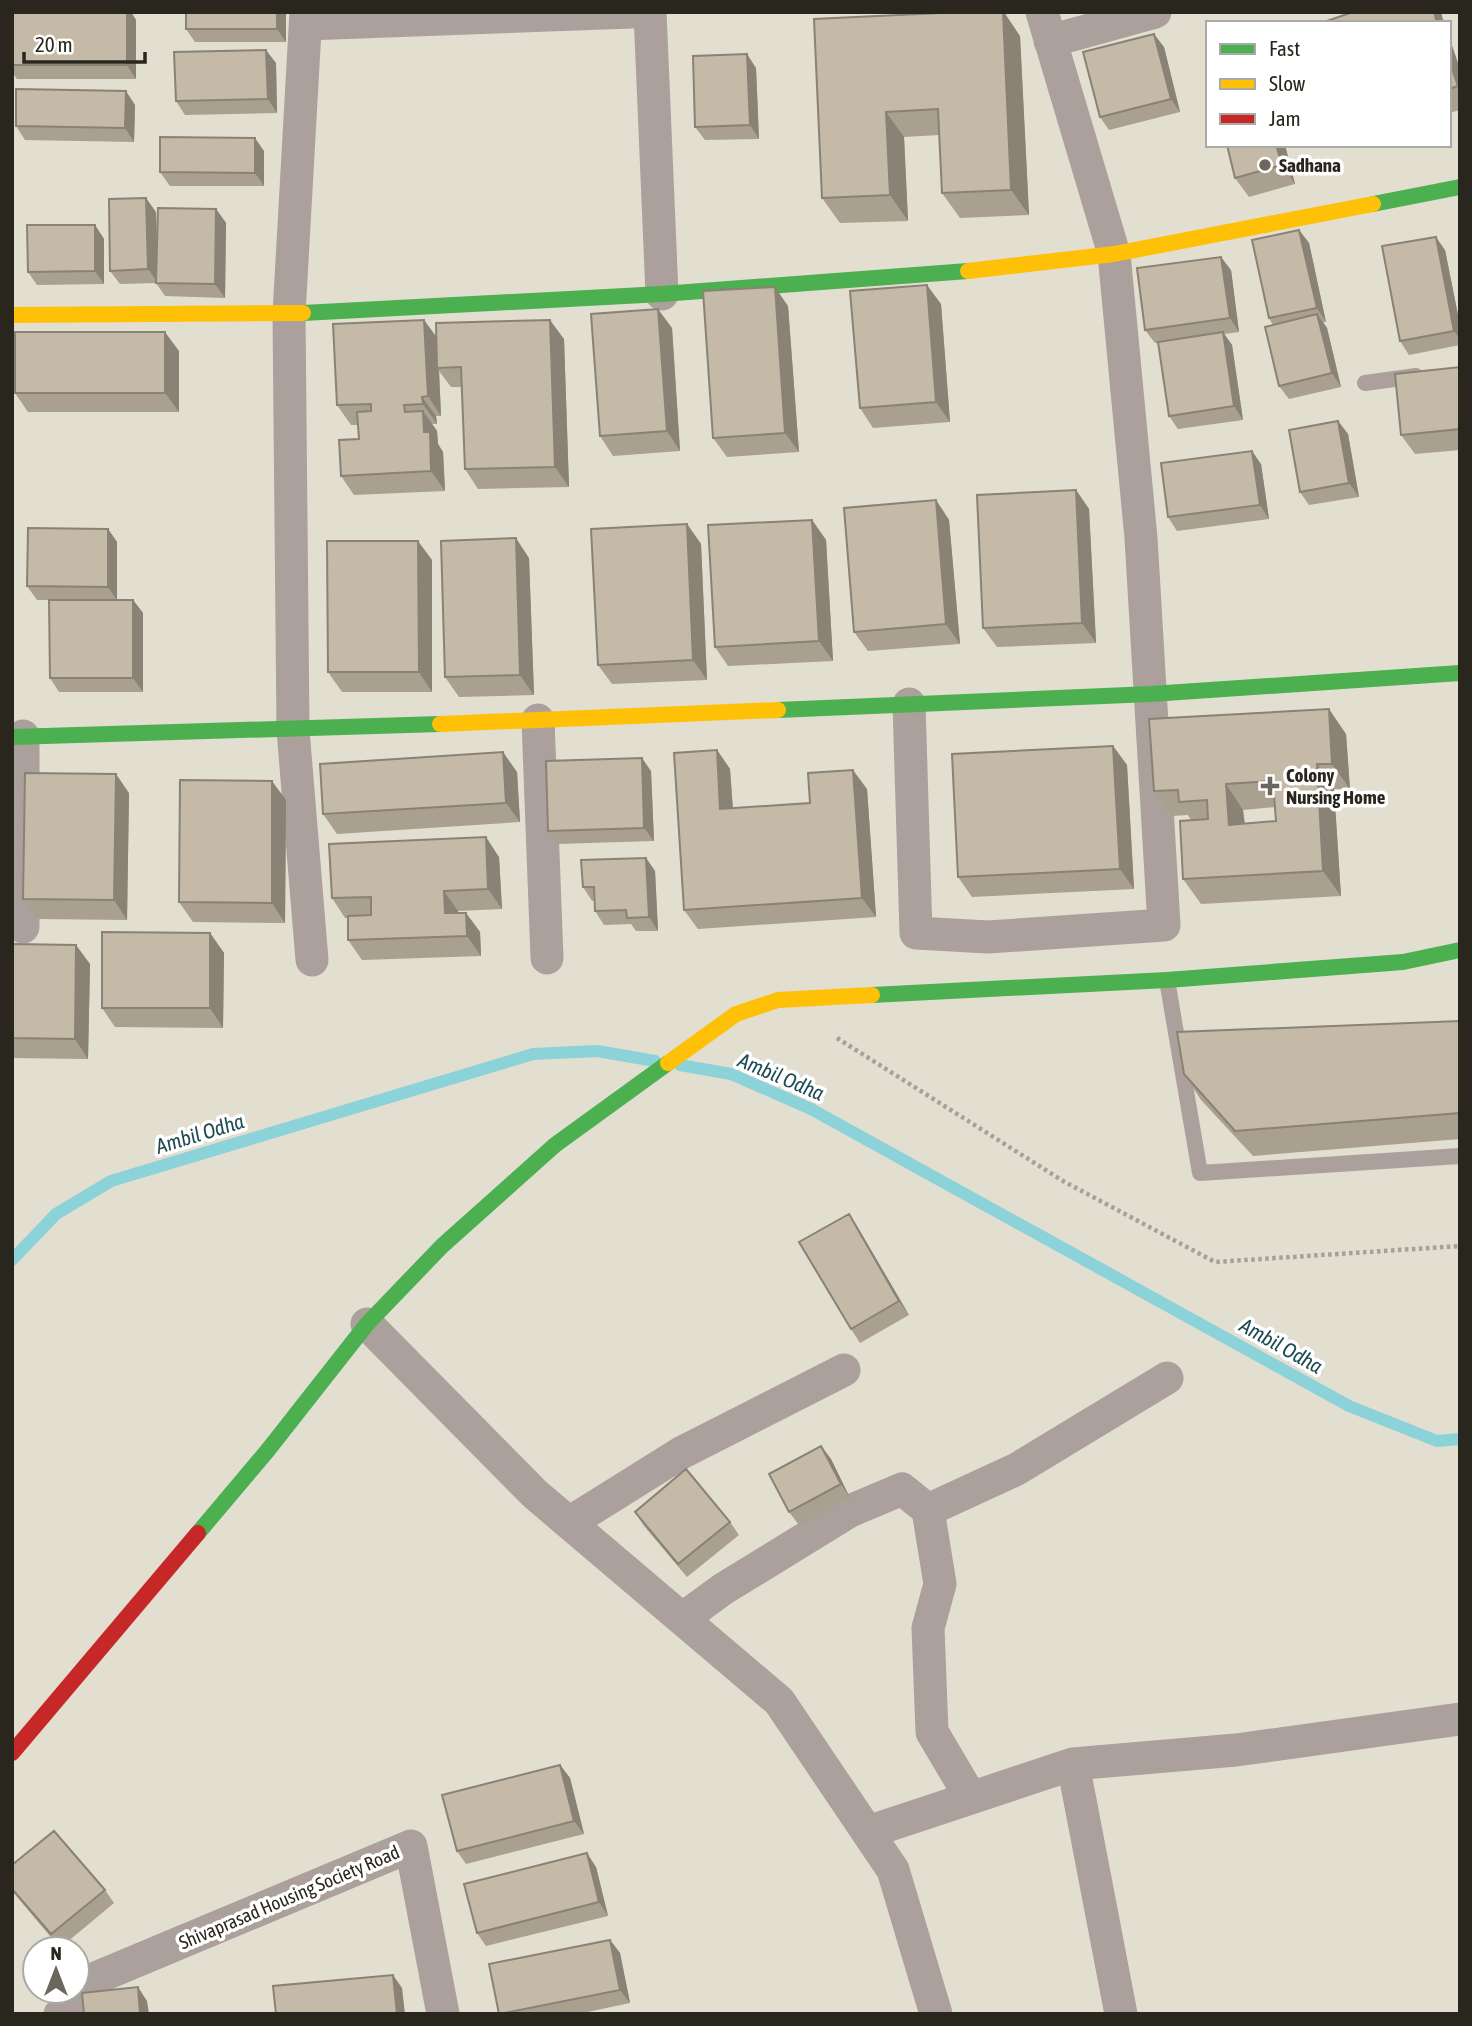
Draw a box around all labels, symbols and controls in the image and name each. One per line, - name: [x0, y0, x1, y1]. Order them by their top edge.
- scale bar: [24, 21, 145, 65]
- legend: [1206, 21, 1451, 147]
- text: 20 m: [35, 32, 73, 56]
- text: Fast: [1269, 36, 1300, 60]
- text: Slow: [1269, 71, 1306, 95]
- text: Jam: [1269, 106, 1301, 130]
- place label: Sadhana: [1279, 154, 1341, 176]
- marker: Sadhana: [1257, 157, 1273, 173]
- place label: Colony Nursing Home: [1286, 764, 1386, 808]
- marker: Colony Nursing Home: [1260, 776, 1280, 796]
- water label: Ambil Odha: [734, 1047, 828, 1105]
- water label: Ambil Odha: [152, 1108, 247, 1158]
- water label: Ambil Odha: [1235, 1312, 1327, 1378]
- street label: Shivaprasad Housing Society Road: [175, 1840, 403, 1954]
- north arrow: [21, 1935, 91, 2005]
- text: N: [50, 1942, 62, 1964]

